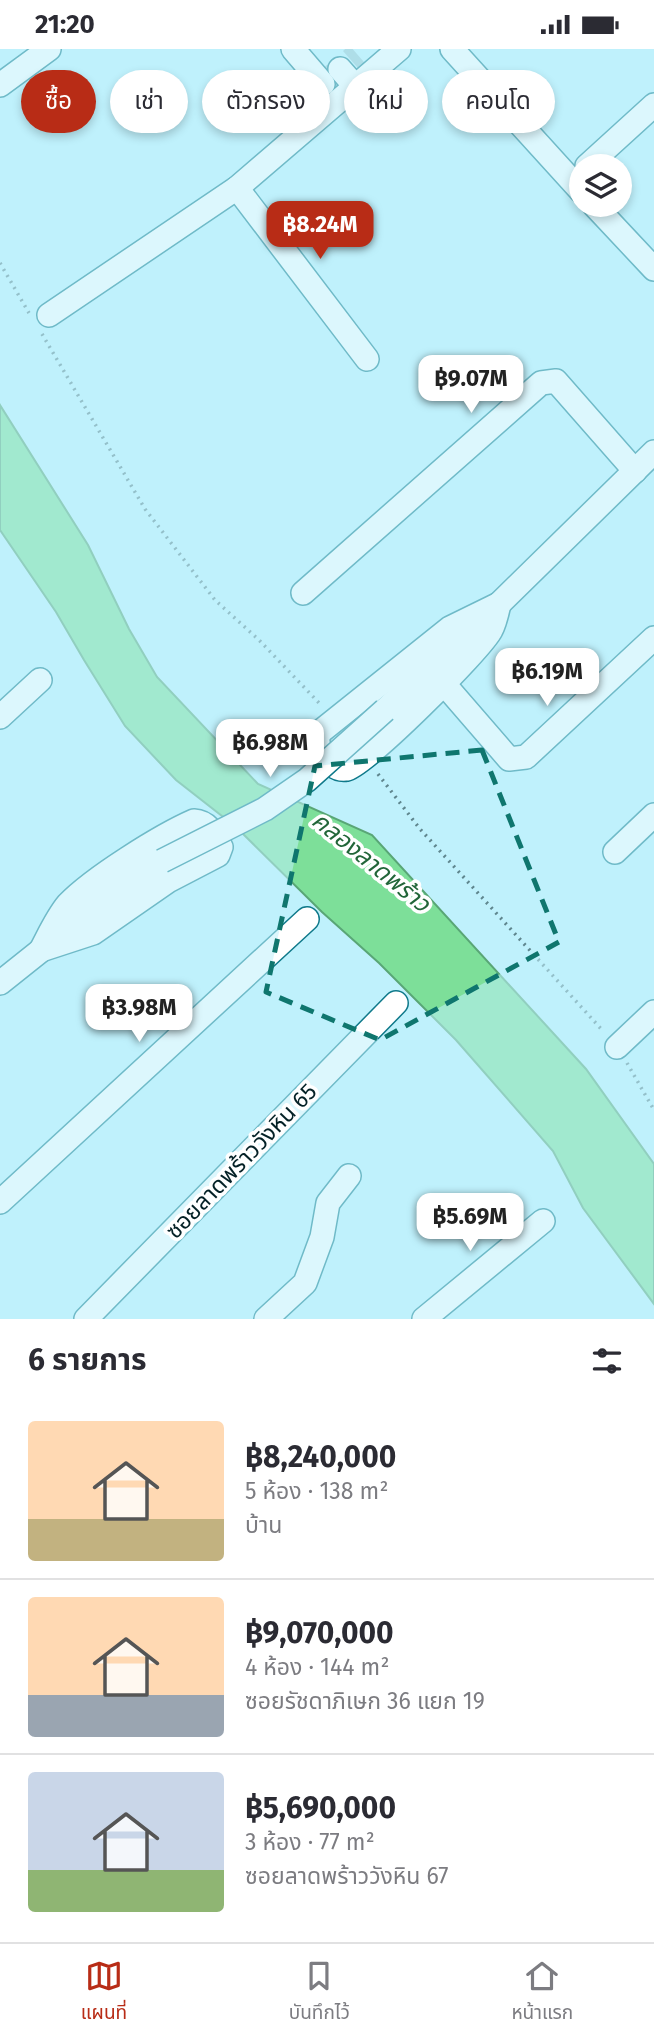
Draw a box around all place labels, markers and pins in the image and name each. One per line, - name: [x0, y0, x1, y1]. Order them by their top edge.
- pin: ฿8.24M: [263, 201, 377, 261]
- pin: ฿9.07M: [414, 355, 528, 415]
- pin: ฿6.19M: [490, 649, 604, 708]
- pin: ฿6.98M: [213, 719, 327, 779]
- pin: ฿3.98M: [82, 985, 196, 1044]
- pin: ฿5.69M: [413, 1193, 527, 1253]

